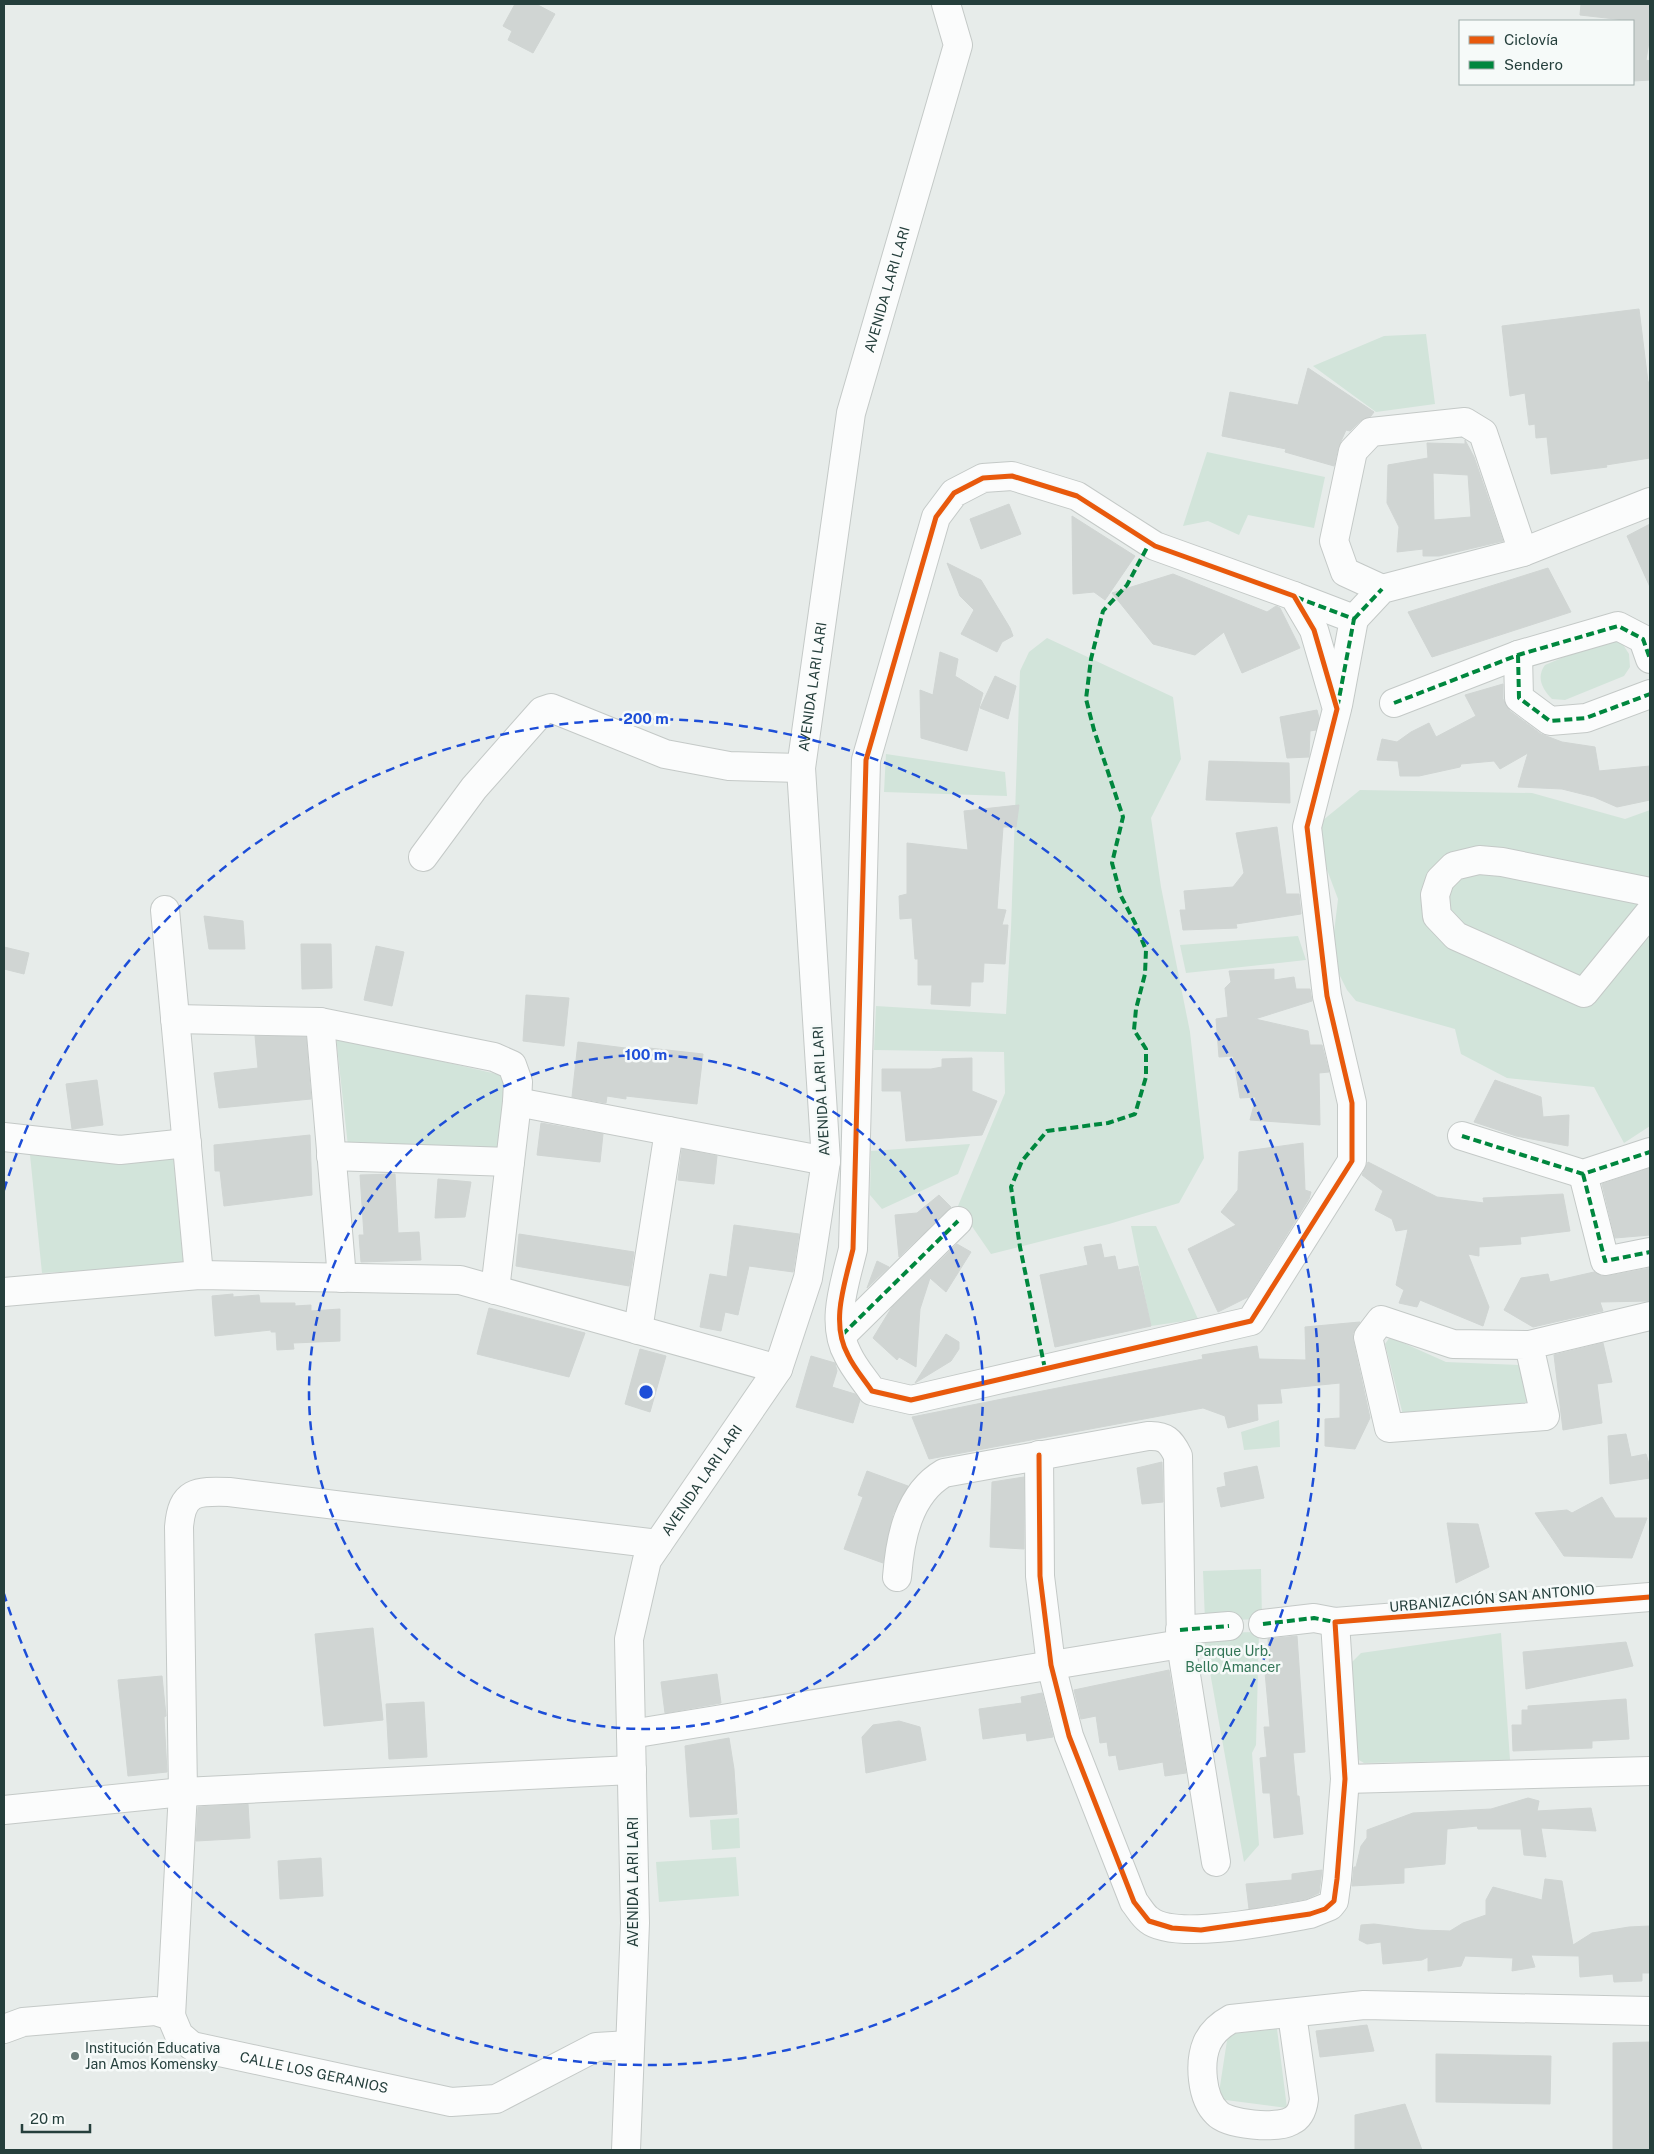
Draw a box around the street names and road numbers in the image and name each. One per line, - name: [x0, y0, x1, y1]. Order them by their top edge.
- street label: AVENIDA LARI LARI: [861, 225, 913, 354]
- street label: AVENIDA LARI LARI: [795, 621, 829, 752]
- street label: AVENIDA LARI LARI: [810, 1025, 832, 1157]
- street label: AVENIDA LARI LARI: [658, 1422, 745, 1539]
- street label: URBANIZACIÓN SAN ANTONIO: [1388, 1579, 1595, 1615]
- street label: AVENIDA LARI LARI: [625, 1817, 641, 1947]
- street label: CALLE LOS GERANIOS: [238, 2049, 390, 2096]

